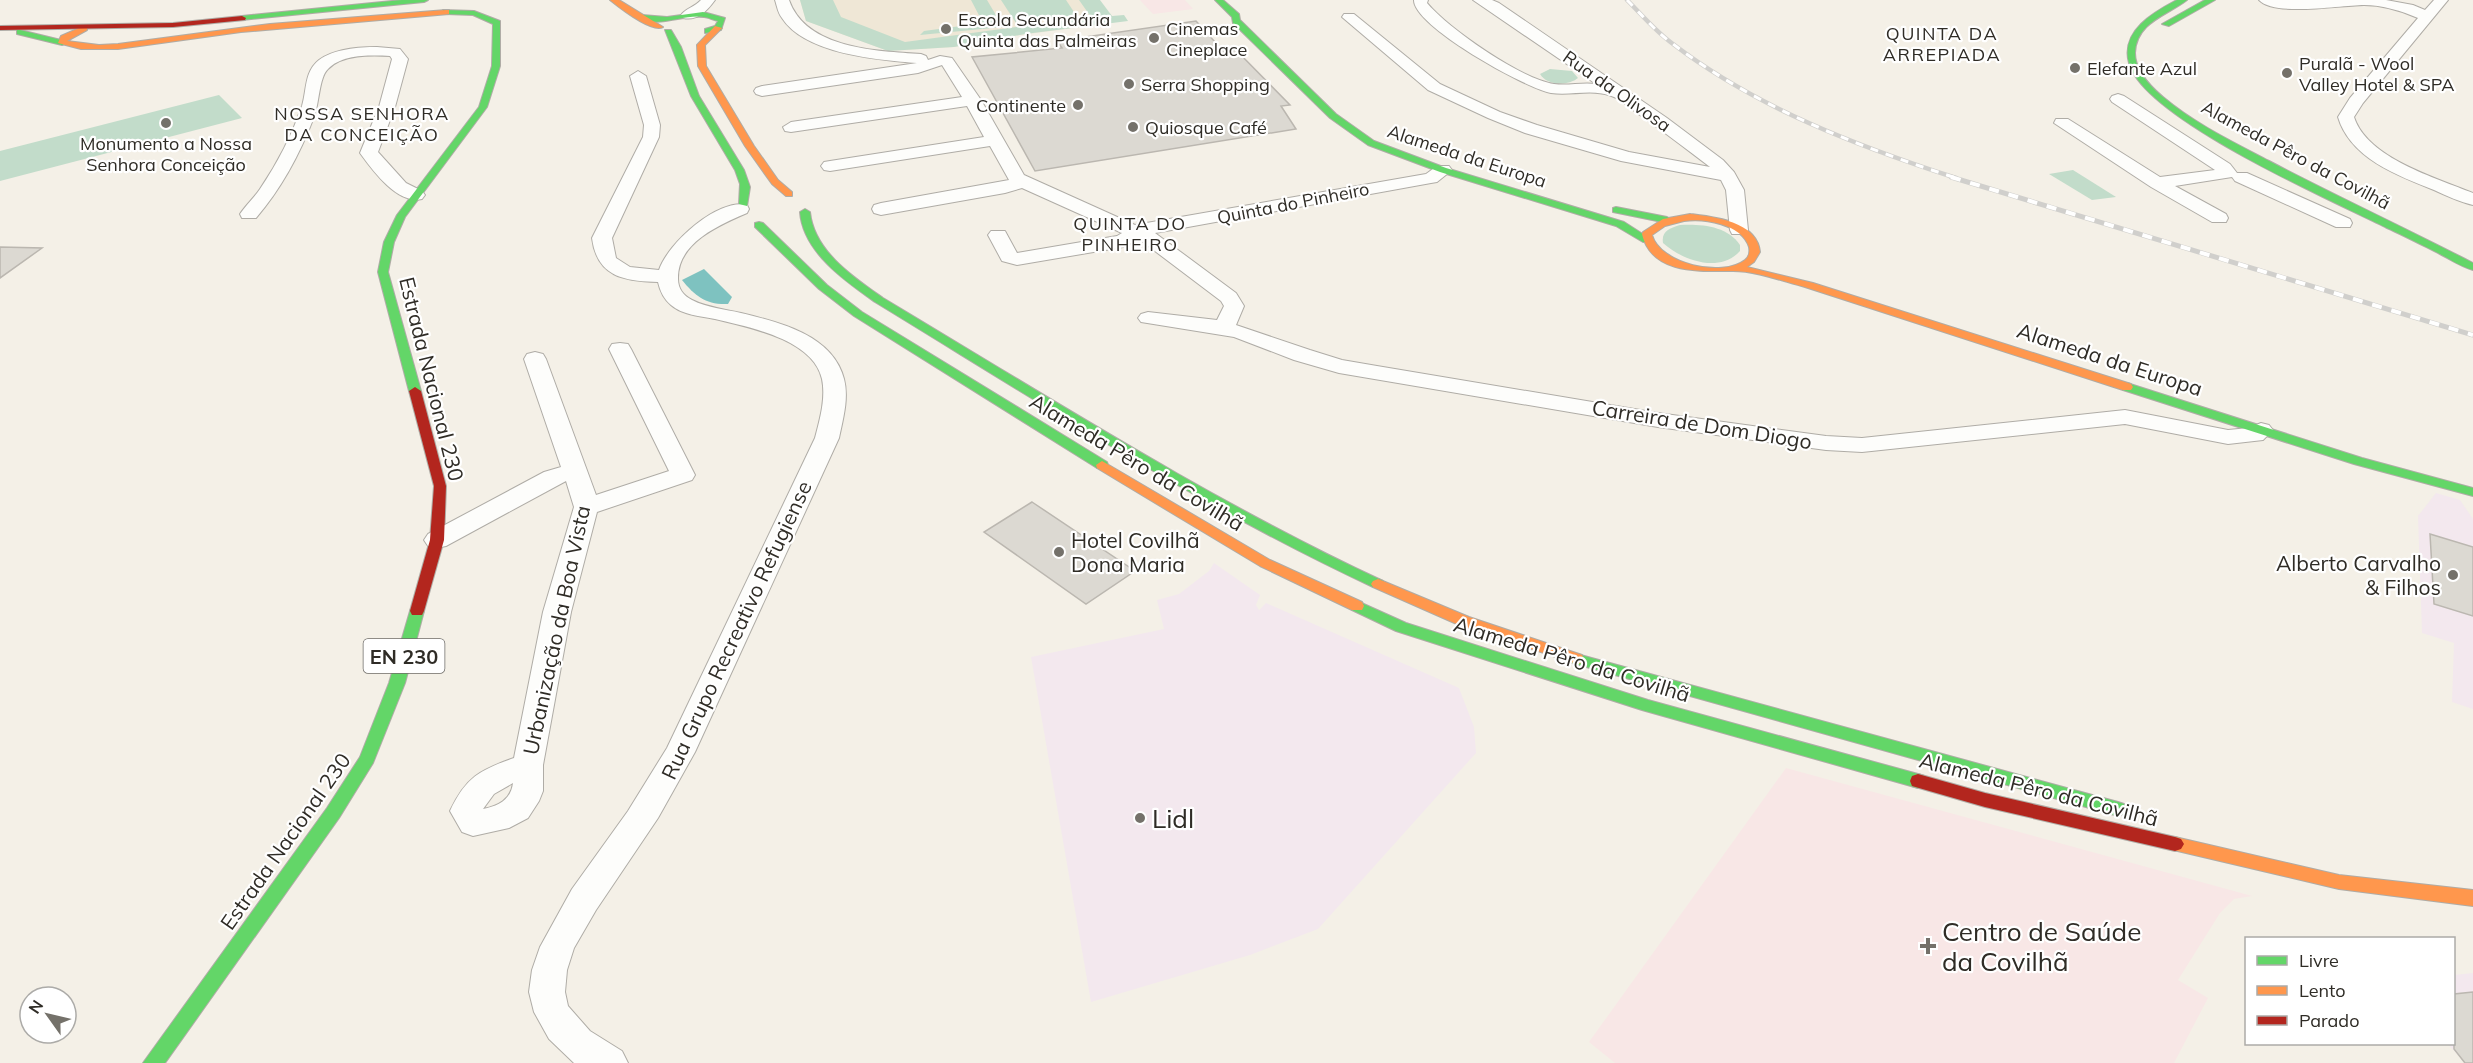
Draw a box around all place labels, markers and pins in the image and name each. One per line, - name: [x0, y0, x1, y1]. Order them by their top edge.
- place label: Escola Secundária Quinta das Palmeiras: [958, 8, 1137, 52]
- place label: Cinemas Cineplace: [1166, 17, 1247, 61]
- marker: Escola Secundária Quinta das Palmeiras: [939, 22, 953, 36]
- marker: Cinemas Cineplace: [1147, 31, 1161, 45]
- place label: Puralã - Wool Valley Hotel & SPA: [2299, 52, 2454, 96]
- place label: Elefante Azul: [2087, 57, 2197, 80]
- marker: Elefante Azul: [2068, 61, 2082, 75]
- marker: Puralã - Wool Valley Hotel & SPA: [2280, 66, 2294, 80]
- place label: Serra Shopping: [1141, 73, 1270, 96]
- marker: Serra Shopping: [1122, 77, 1136, 91]
- place label: Continente: [976, 94, 1066, 117]
- marker: Continente: [1071, 98, 1085, 112]
- marker: Monumento a Nossa Senhora Conceição: [159, 116, 173, 130]
- place label: Quiosque Café: [1145, 116, 1267, 139]
- marker: Quiosque Café: [1126, 120, 1140, 134]
- place label: Monumento a Nossa Senhora Conceição: [80, 132, 252, 176]
- place label: Hotel Covilhã Dona Maria: [1071, 527, 1200, 577]
- marker: Hotel Covilhã Dona Maria: [1052, 545, 1066, 559]
- place label: Alberto Carvalho & Filhos: [2276, 550, 2441, 600]
- marker: Alberto Carvalho & Filhos: [2446, 568, 2460, 582]
- place label: Lidl: [1152, 802, 1194, 835]
- marker: Lidl: [1133, 811, 1147, 825]
- place label: Centro de Saúde da Covilhã: [1942, 915, 2141, 978]
- marker: Centro de Saúde da Covilhã: [1919, 937, 1937, 955]

